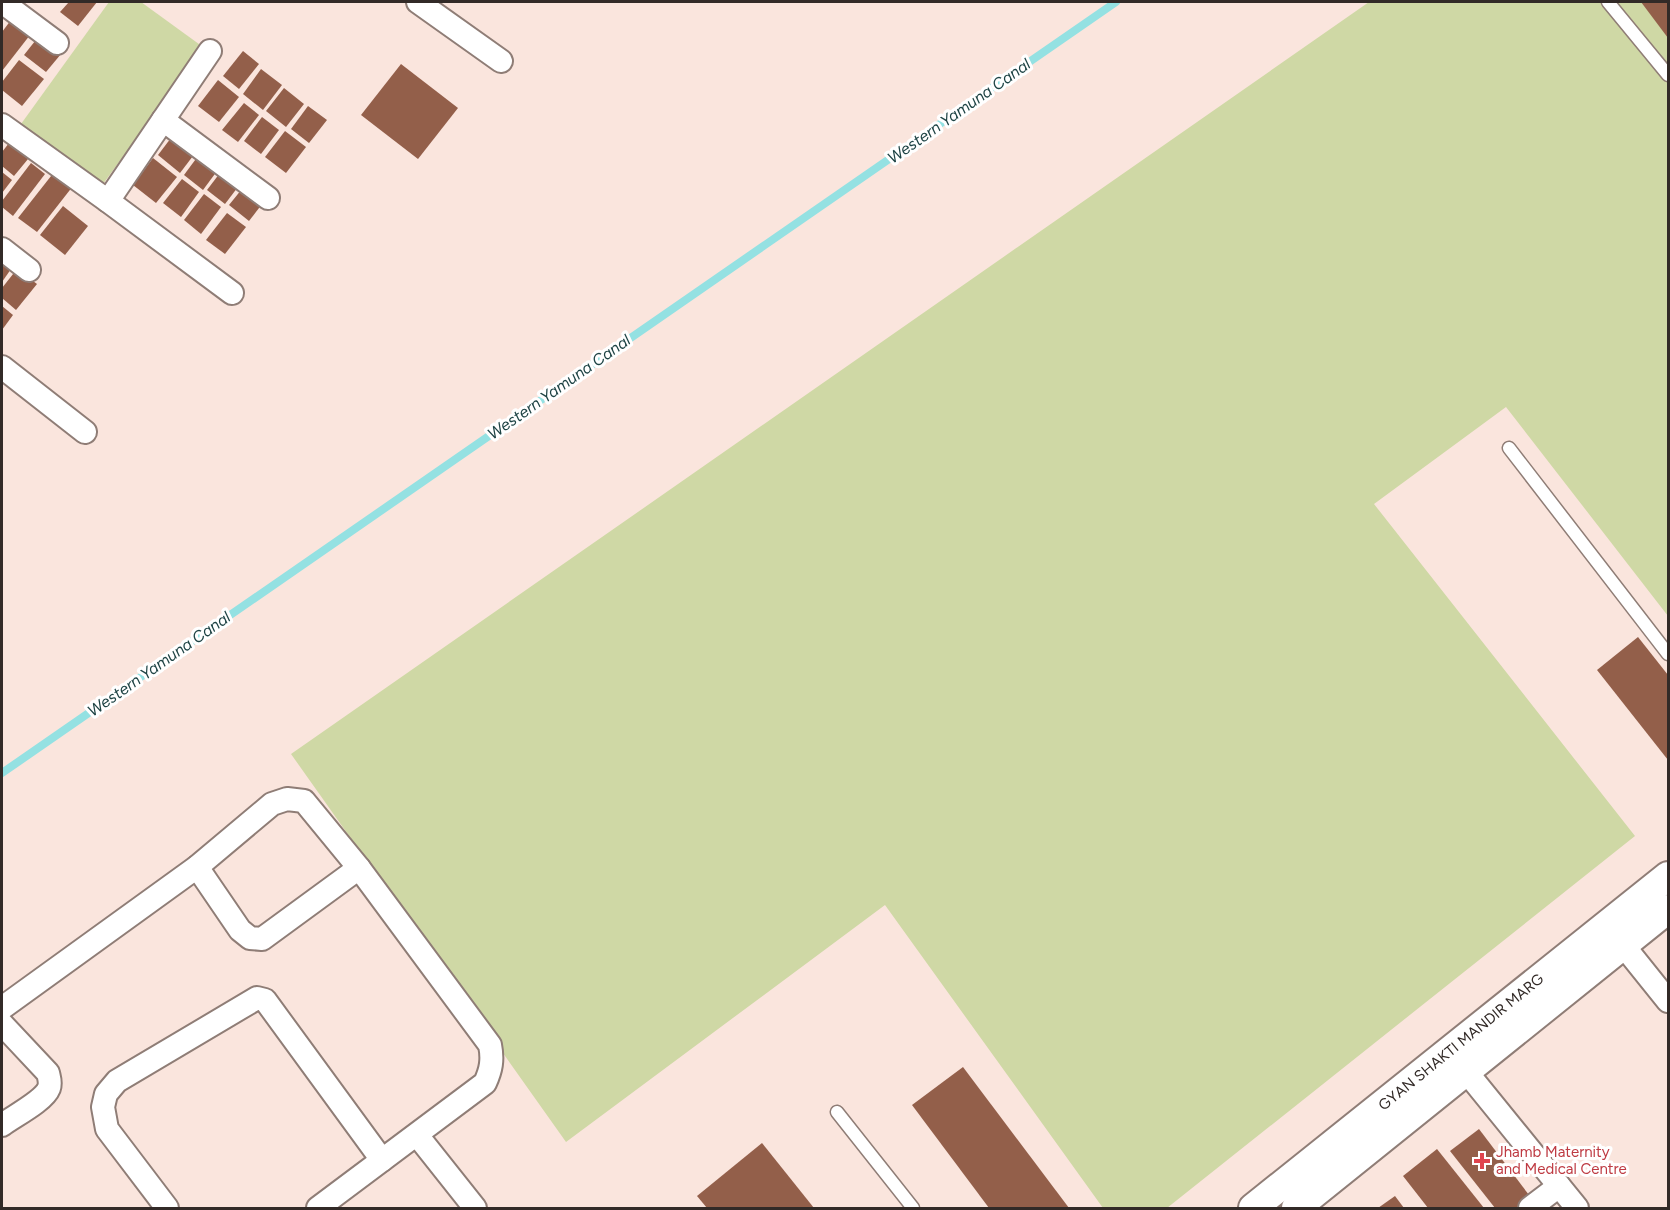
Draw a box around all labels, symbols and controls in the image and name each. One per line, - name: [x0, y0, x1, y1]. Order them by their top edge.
- water label: Western Yamuna Canal: [884, 54, 1034, 168]
- water label: Western Yamuna Canal: [484, 330, 634, 444]
- water label: Western Yamuna Canal: [84, 607, 234, 721]
- street label: GYAN SHAKTI MANDIR MARG: [1375, 970, 1547, 1114]
- place label: Jhamb Maternity and Medical Centre: [1496, 1143, 1627, 1178]
- marker: Jhamb Maternity and Medical Centre: [1473, 1152, 1491, 1170]

